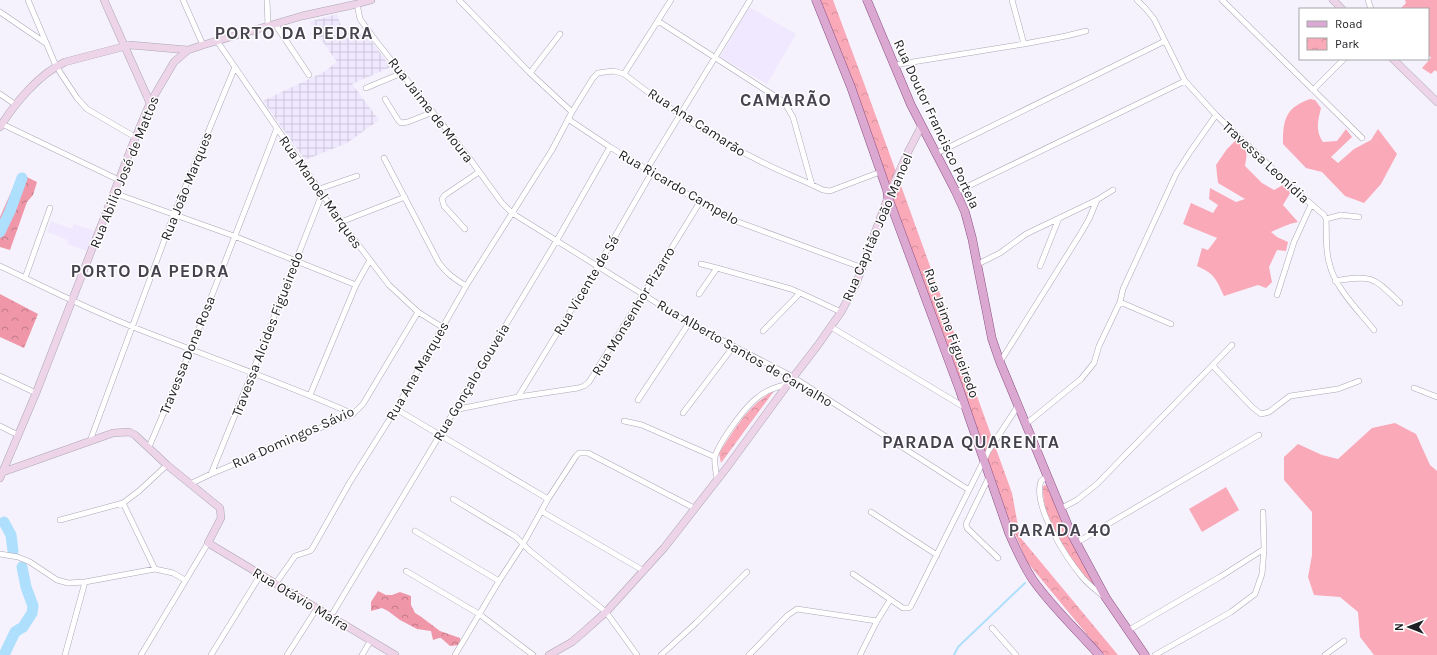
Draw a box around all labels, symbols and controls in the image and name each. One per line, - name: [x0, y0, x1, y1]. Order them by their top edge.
- legend: [1299, 8, 1429, 60]
- text: Road: [1335, 17, 1363, 31]
- district label: PORTO DA PEDRA: [214, 22, 374, 44]
- street label: Rua Doutor Francisco Portela: [890, 37, 983, 212]
- text: Park: [1335, 37, 1360, 51]
- street label: Rua Jaime de Moura: [384, 54, 477, 166]
- street label: Rua Ana Camarão: [645, 84, 749, 160]
- district label: CAMARÃO: [740, 89, 832, 111]
- street label: Rua Abilio José de Mattos: [86, 94, 163, 251]
- street label: Travessa Leonídia: [1219, 118, 1313, 207]
- street label: Rua João Marques: [157, 129, 216, 243]
- street label: Rua Manoel Marques: [275, 133, 366, 252]
- street label: Rua Ricardo Campelo: [615, 146, 742, 229]
- street label: Rua Capitão João Manoel: [838, 150, 916, 304]
- street label: Rua Vicente de Sá: [550, 232, 623, 338]
- street label: Rua Monsenhor Pizarro: [588, 244, 679, 379]
- street label: Travessa Alcides Figueiredo: [228, 249, 307, 419]
- district label: PORTO DA PEDRA: [70, 260, 230, 282]
- street label: Rua Jaime Figueiredo: [920, 266, 983, 400]
- street label: Travessa Dona Rosa: [156, 293, 219, 417]
- street label: Rua Alberto Santos de Carvalho: [654, 296, 836, 411]
- street label: Rua Ana Marques: [382, 319, 453, 424]
- street label: Rua Gonçalo Gouveia: [430, 320, 513, 444]
- street label: Rua Domingos Sávio: [229, 403, 357, 472]
- district label: PARADA QUARENTA: [882, 431, 1060, 453]
- district label: PARADA 40: [1008, 519, 1112, 541]
- street label: Rua Otávio Mafra: [249, 564, 352, 635]
- north arrow: [1389, 607, 1429, 647]
- text: N: [1393, 623, 1406, 631]

